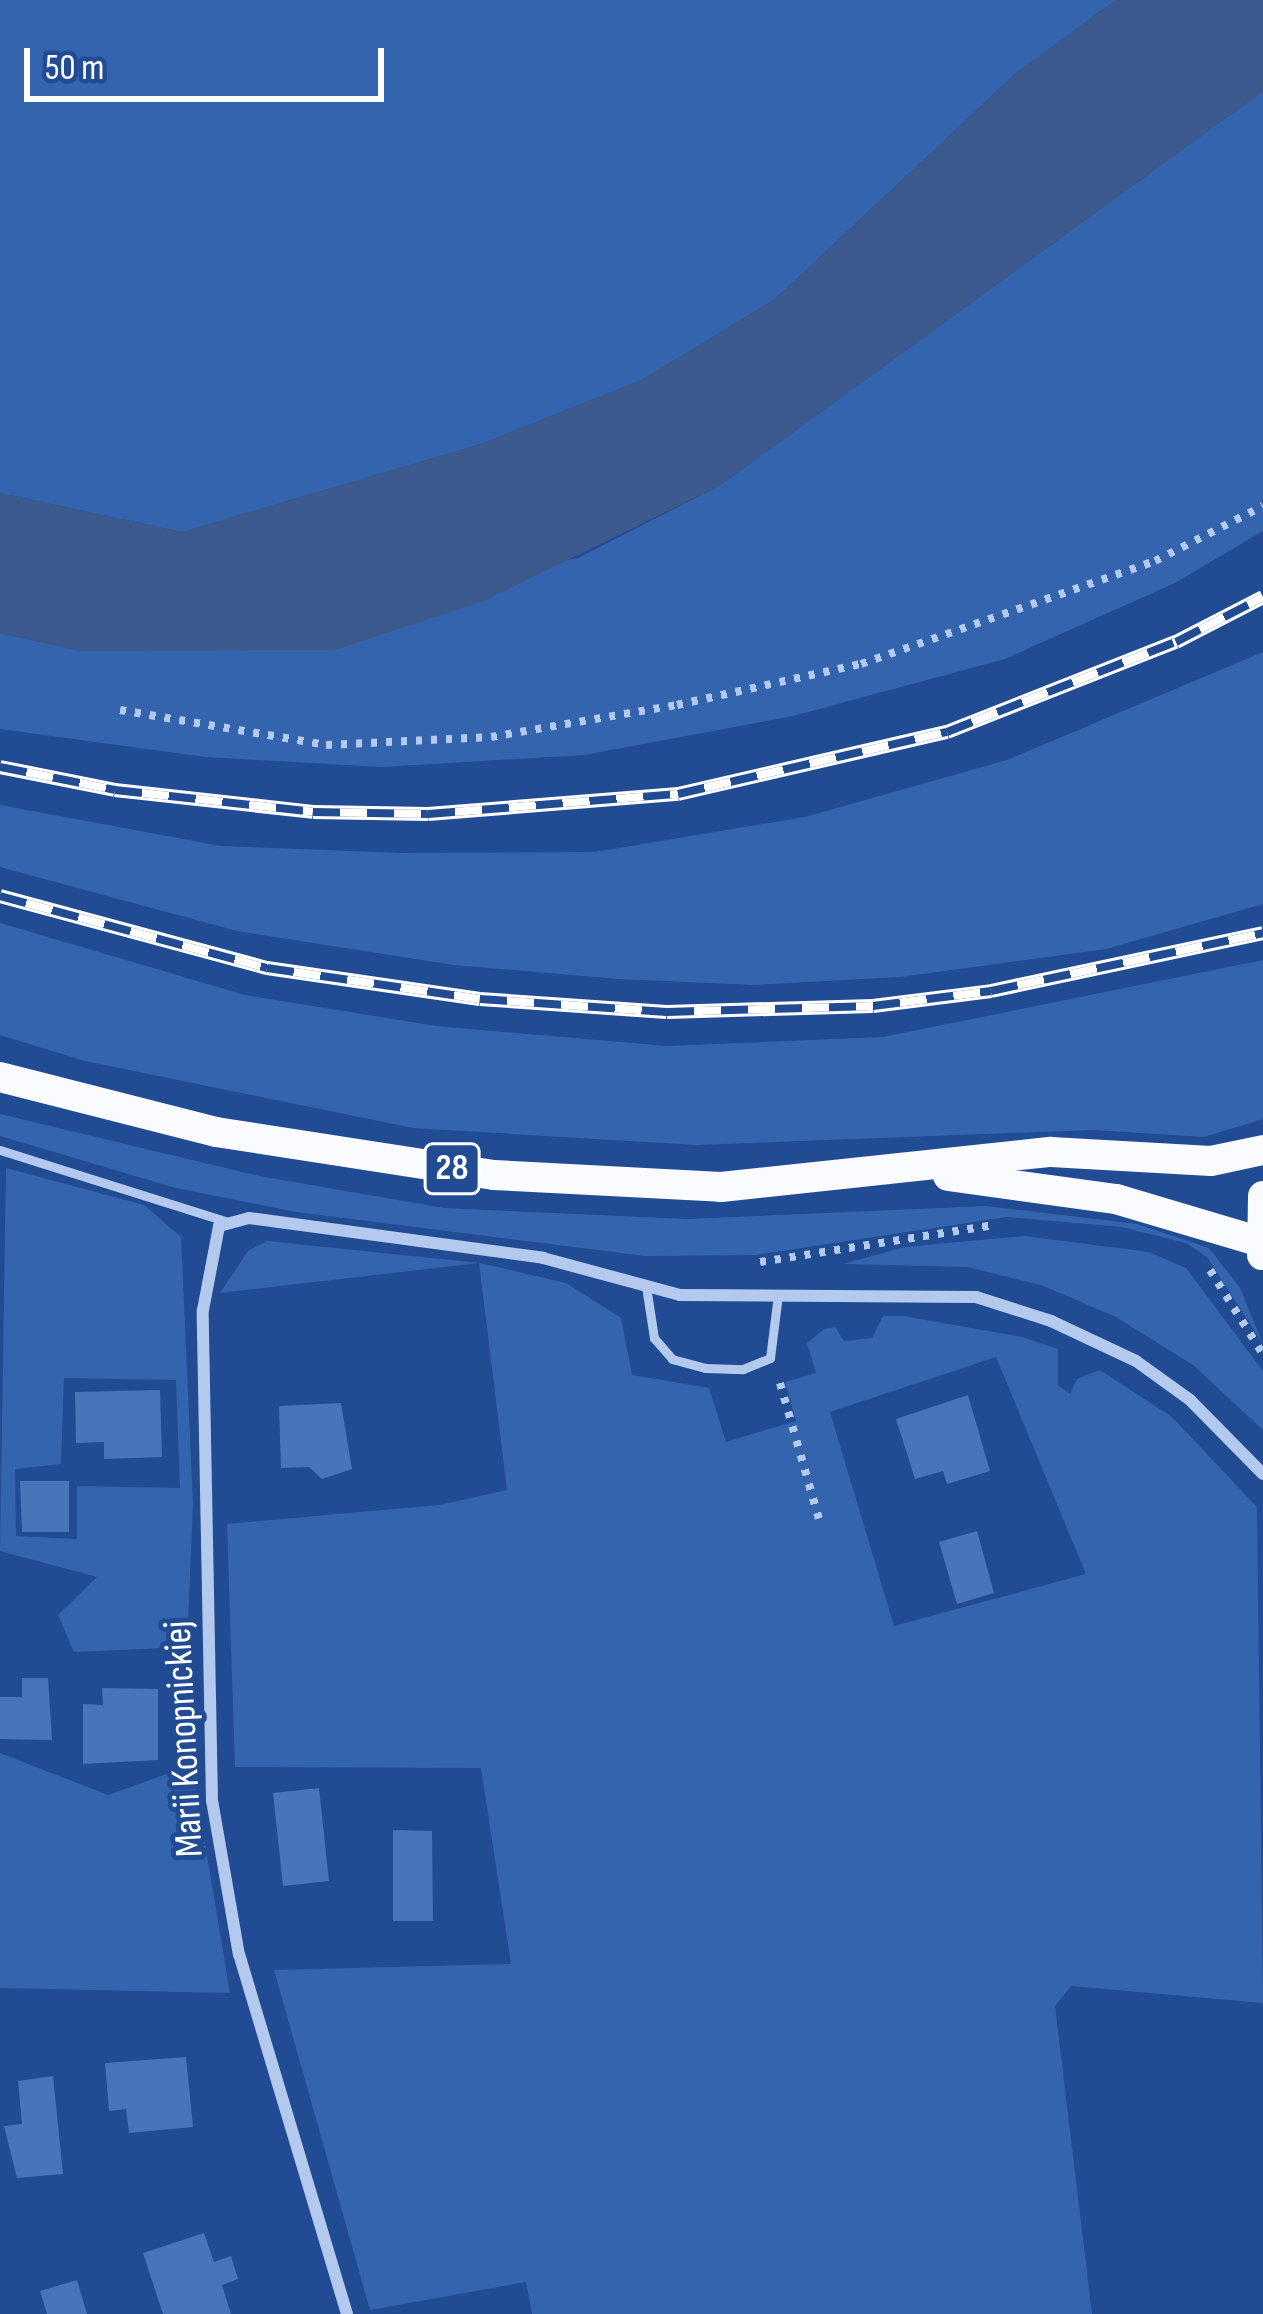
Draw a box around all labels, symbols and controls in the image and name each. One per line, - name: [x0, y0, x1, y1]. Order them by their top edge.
- scale bar: [30, 24, 390, 98]
- text: 50 m: [45, 47, 104, 90]
- road number: 28: [422, 1139, 482, 1199]
- street label: Marii Konopnickiej: [155, 1620, 215, 1858]

